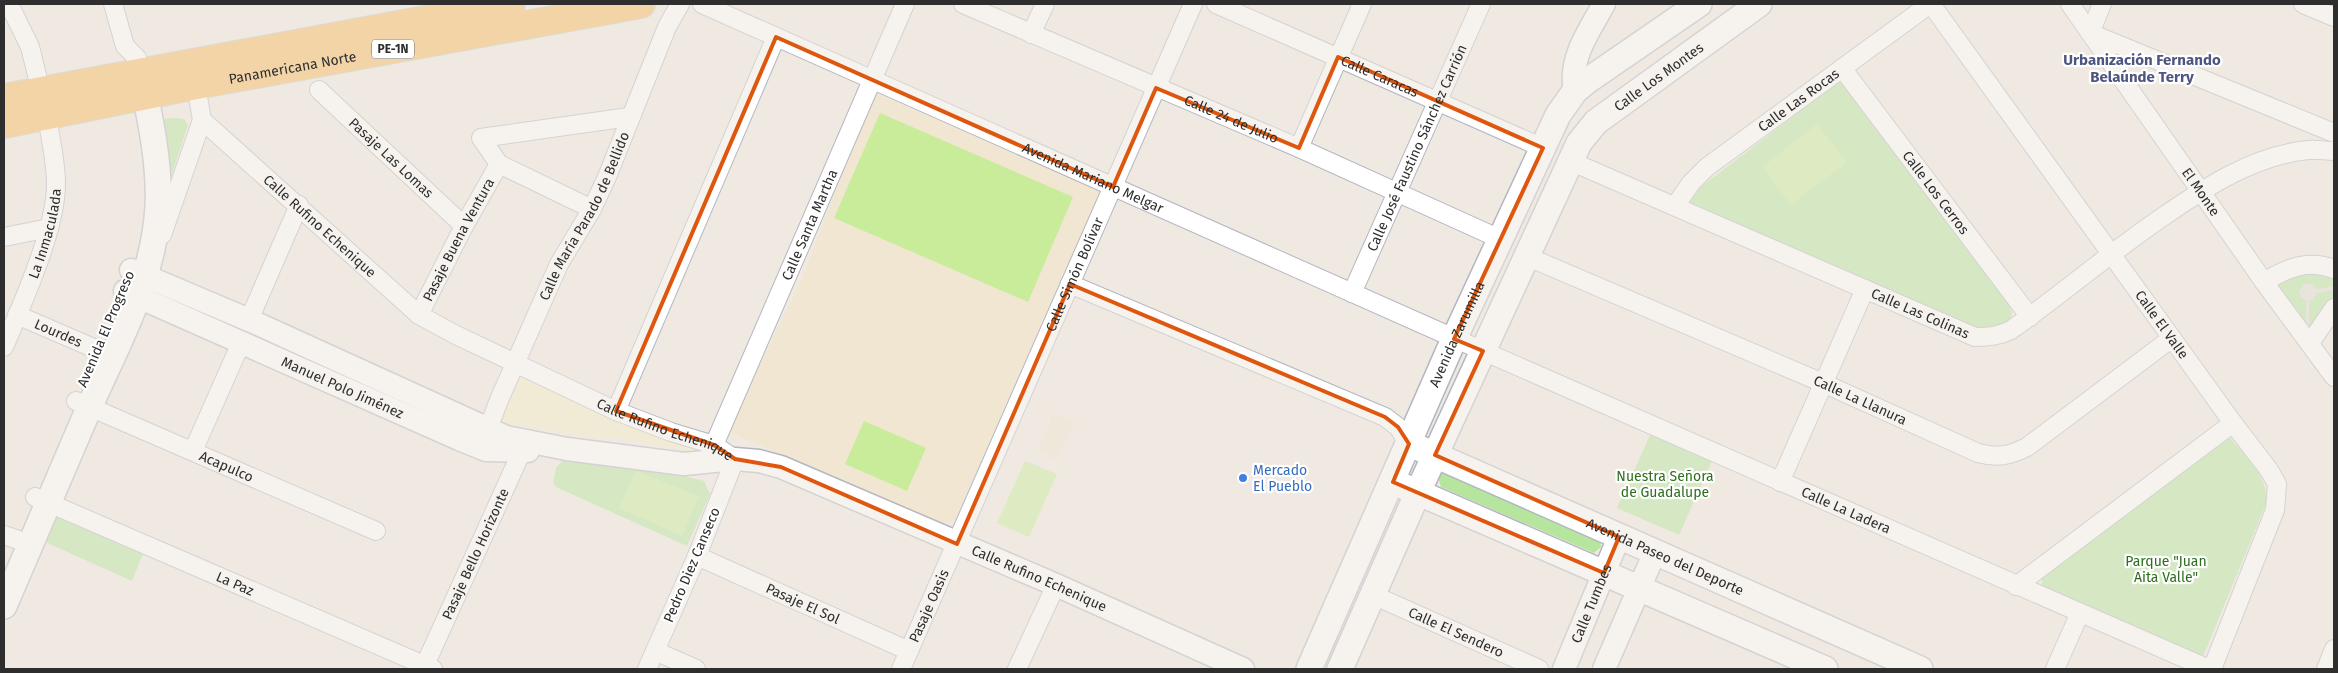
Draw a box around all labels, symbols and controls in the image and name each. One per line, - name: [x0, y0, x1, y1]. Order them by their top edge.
- street label: Calle Los Montes: [1611, 38, 1707, 115]
- road number: PE-1N: [372, 40, 414, 59]
- street label: Calle José Faustino Sánchez Carrión: [1363, 42, 1470, 254]
- street label: Panamericana Norte: [227, 48, 358, 87]
- district label: Urbanización Fernando Belaúnde Terry: [2063, 51, 2221, 86]
- street label: Calle Caracas: [1338, 52, 1422, 101]
- street label: Calle Las Rocas: [1755, 65, 1843, 135]
- street label: Calle 24 de Julio: [1182, 91, 1281, 147]
- street label: Pasaje Las Lomas: [345, 114, 437, 202]
- street label: Calle María Parado de Bellido: [536, 129, 633, 303]
- street label: Avenida Mariano Melgar: [1020, 139, 1167, 217]
- street label: Calle Los Cerros: [1899, 147, 1973, 238]
- street label: El Monte: [2178, 164, 2224, 219]
- street label: Calle Santa Martha: [778, 167, 841, 283]
- street label: Calle Rufino Echenique: [260, 171, 380, 281]
- street label: Pasaje Buena Ventura: [419, 175, 498, 304]
- street label: La Inmaculada: [25, 188, 64, 281]
- street label: Calle Simón Bolívar: [1042, 214, 1107, 334]
- street label: Avenida El Progreso: [74, 268, 138, 390]
- street label: Avenida Zarumilla: [1425, 278, 1488, 390]
- street label: Calle Las Colinas: [1869, 284, 1972, 342]
- street label: Calle El Valle: [2132, 287, 2192, 362]
- street label: Lourdes: [32, 315, 85, 351]
- street label: Manuel Polo Jiménez: [279, 353, 406, 422]
- street label: Calle La Llanura: [1811, 372, 1910, 428]
- street label: Calle Rufino Echenique: [594, 395, 737, 464]
- street label: Acapulco: [197, 447, 256, 485]
- place label: Mercado El Pueblo: [1253, 462, 1312, 495]
- park label: Nuestra Señora de Guadalupe: [1616, 468, 1714, 501]
- marker: Mercado El Pueblo: [1237, 472, 1249, 484]
- street label: Calle La Ladera: [1799, 483, 1893, 537]
- street label: Pasaje Bello Horizonte: [438, 486, 512, 622]
- street label: Pedro Diez Canseco: [660, 505, 724, 625]
- street label: Avenida Paseo del Deporte: [1584, 514, 1746, 599]
- street label: Calle Rufino Echenique: [969, 541, 1109, 615]
- park label: Parque "Juan Aita Valle": [2125, 553, 2207, 586]
- street label: Calle Tumbes: [1567, 561, 1615, 646]
- street label: Pasaje Oasis: [905, 566, 952, 645]
- street label: La Paz: [214, 568, 257, 599]
- street label: Pasaje El Sol: [763, 579, 842, 627]
- street label: Calle El Sendero: [1406, 603, 1506, 661]

